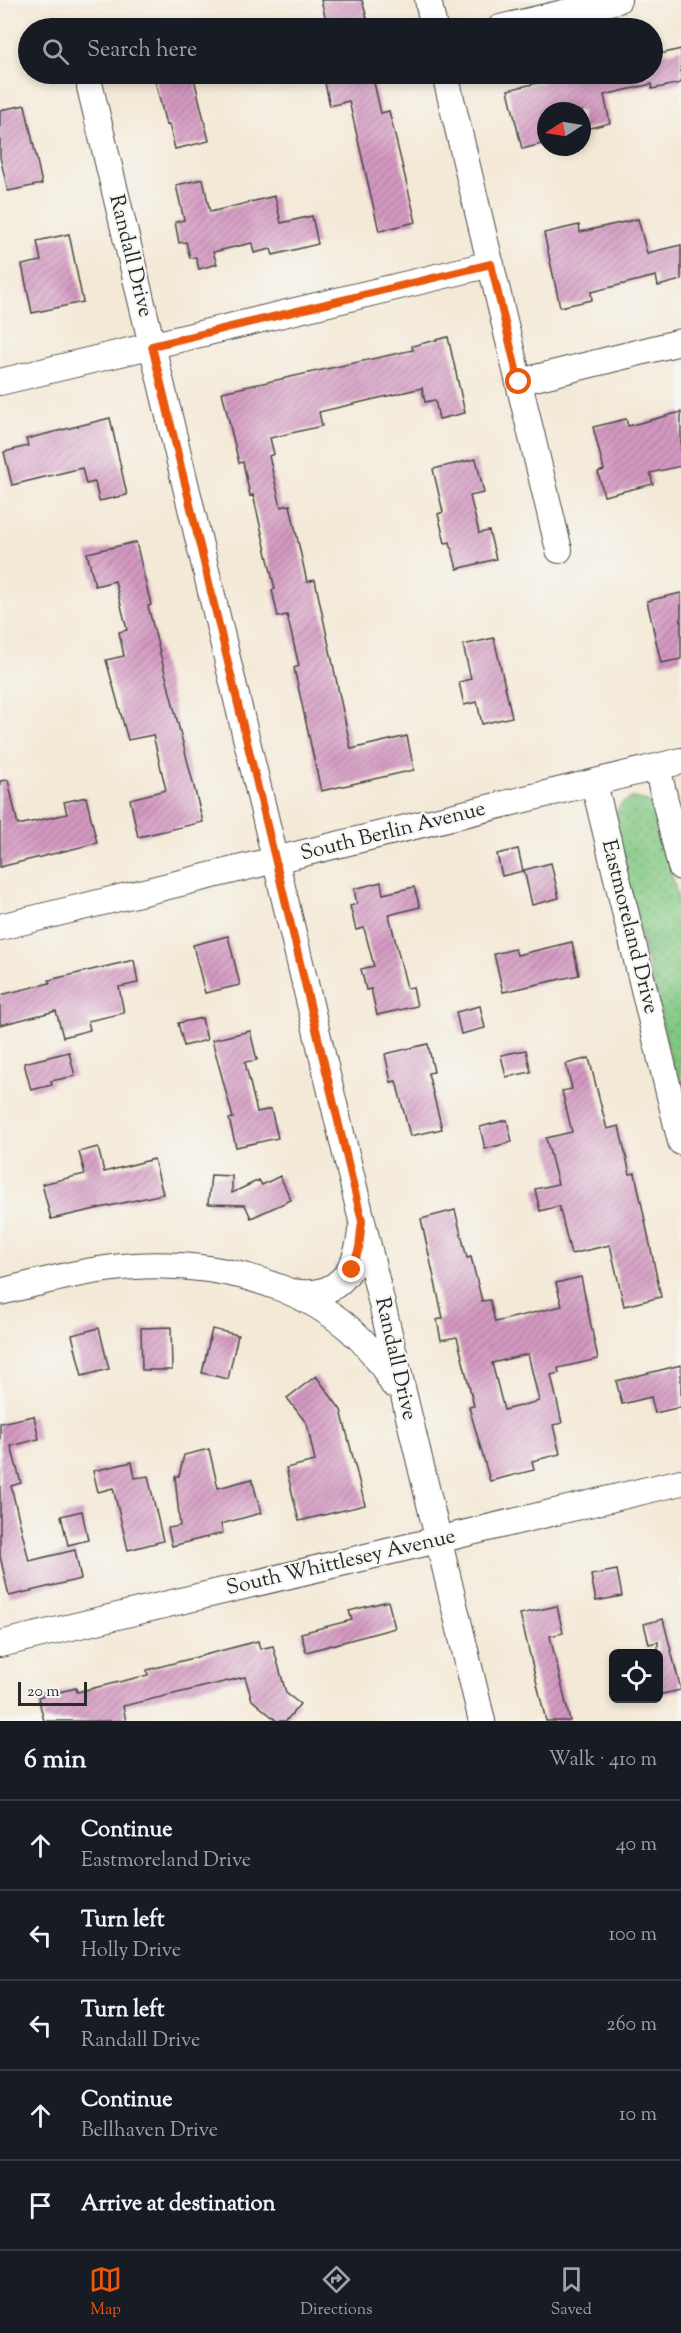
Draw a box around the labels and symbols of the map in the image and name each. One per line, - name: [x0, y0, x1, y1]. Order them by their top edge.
- north arrow: [537, 102, 591, 156]
- street label: Randall Drive: [100, 192, 160, 320]
- route start: [505, 368, 531, 394]
- street label: South Berlin Avenue: [297, 794, 489, 870]
- street label: Eastmoreland Drive: [593, 837, 665, 1017]
- route end: [338, 1256, 364, 1282]
- street label: Randall Drive: [366, 1295, 424, 1423]
- street label: South Whittlesey Avenue: [224, 1522, 458, 1604]
- scale bar: [18, 1679, 87, 1706]

